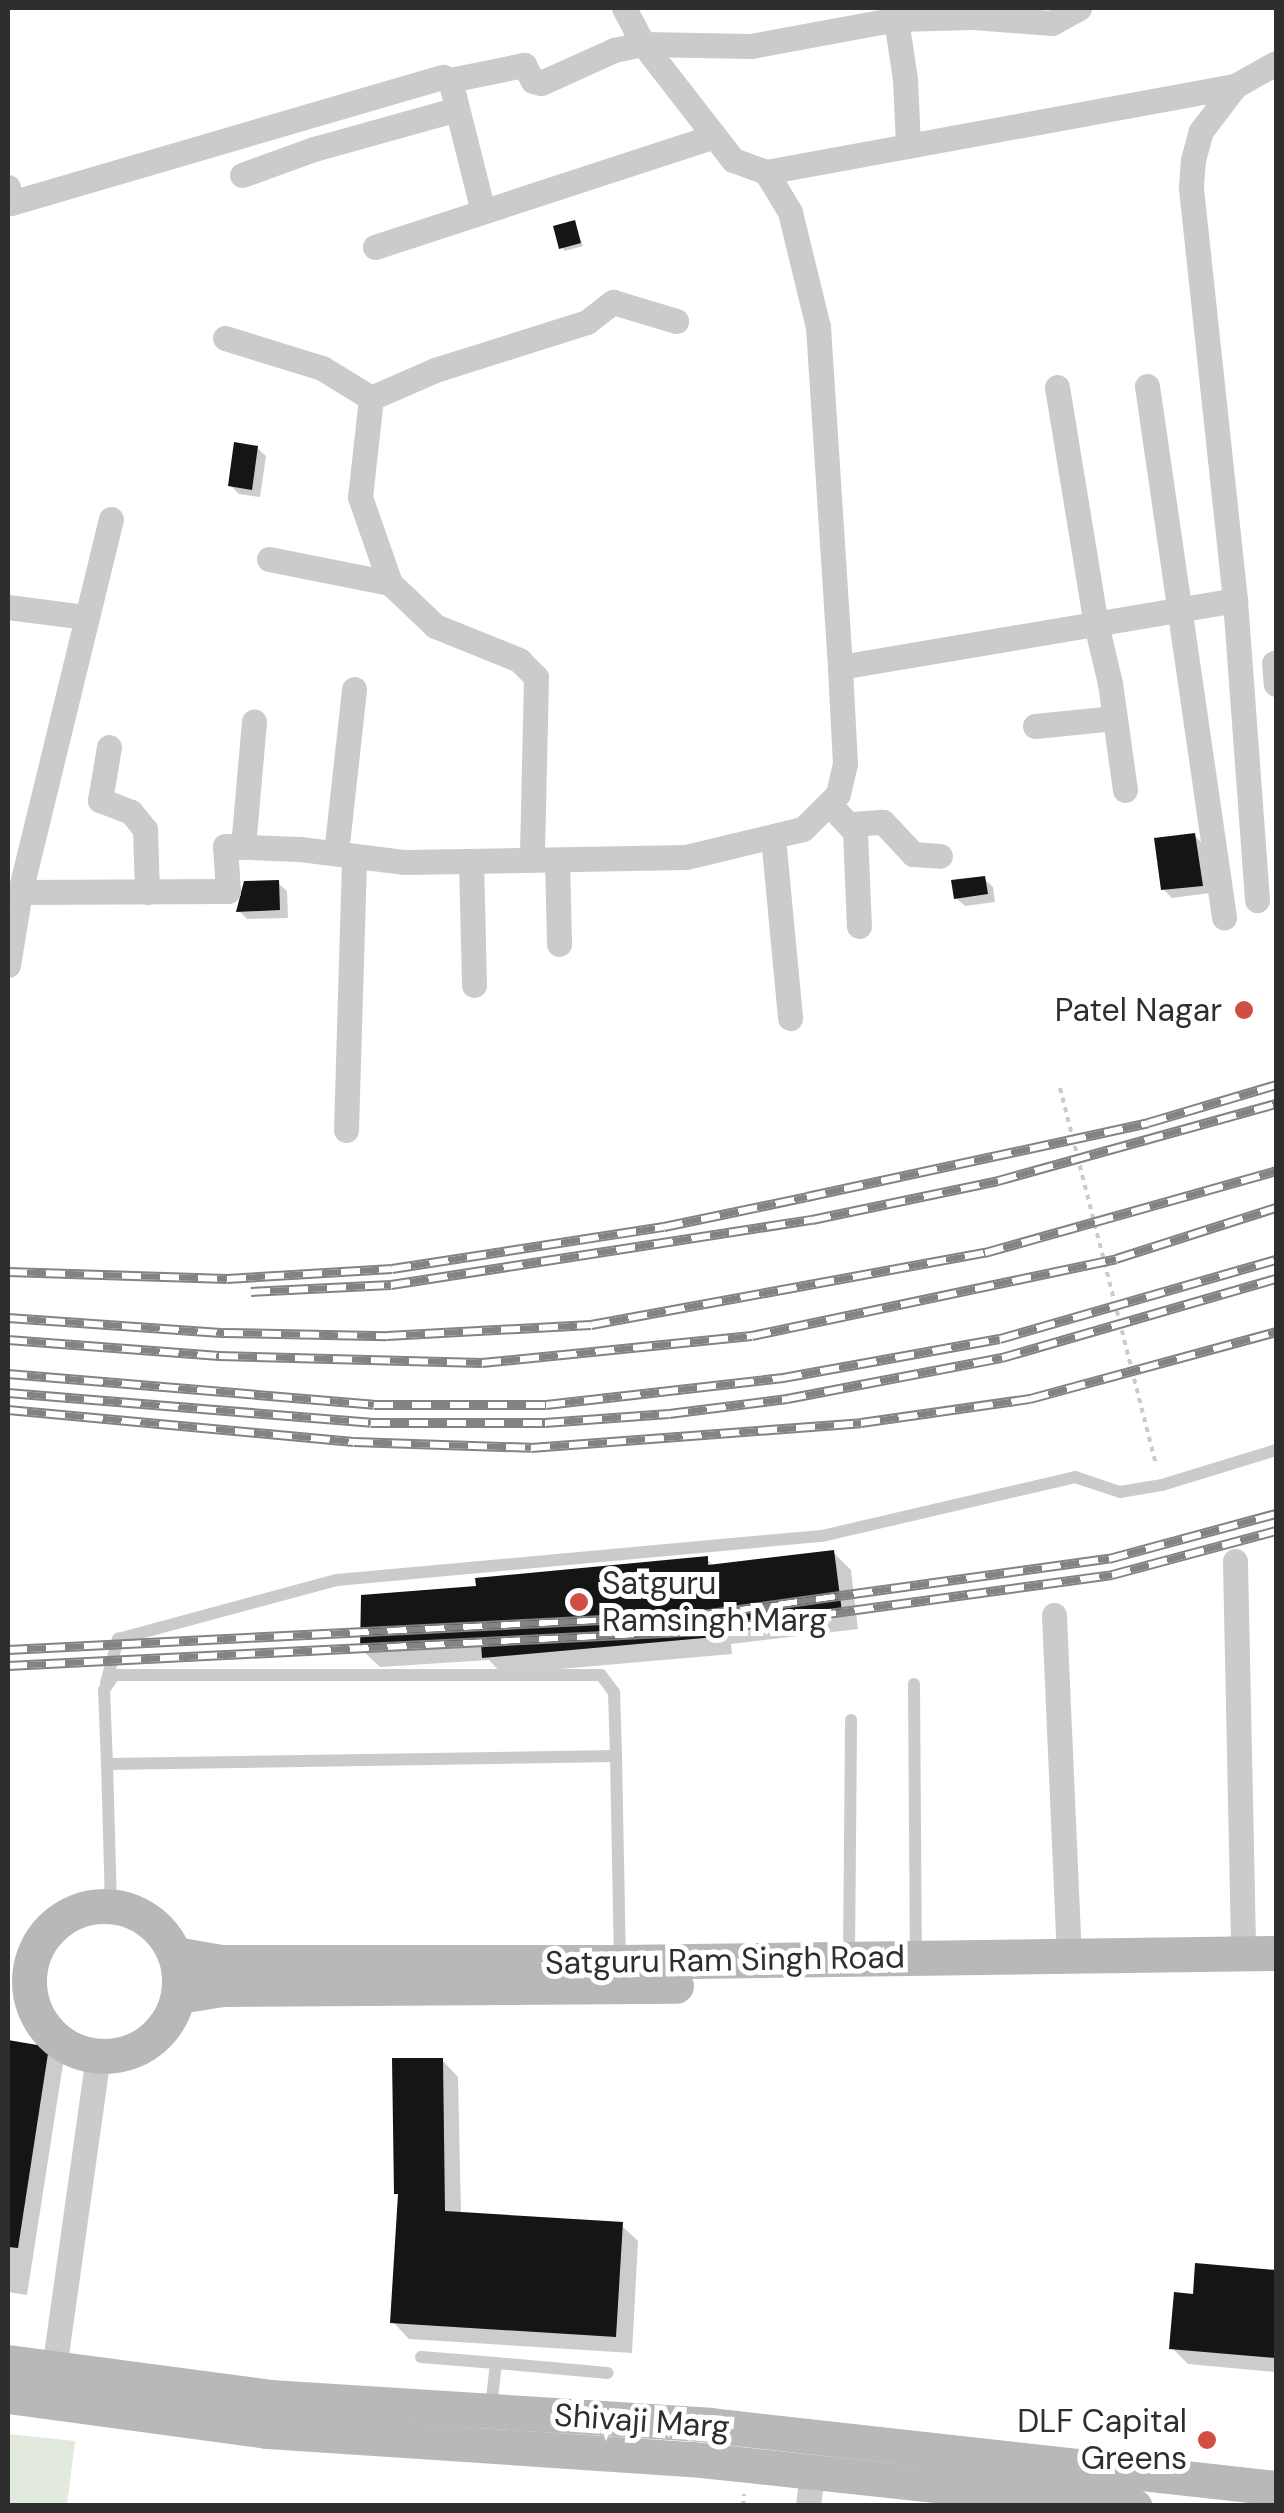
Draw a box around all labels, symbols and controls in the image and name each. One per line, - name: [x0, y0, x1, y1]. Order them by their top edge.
- place label: Patel Nagar: [1055, 991, 1222, 1029]
- marker: Patel Nagar: [1231, 997, 1257, 1023]
- place label: Satguru Ramsingh Marg: [602, 1565, 827, 1640]
- marker: Satguru Ramsingh Marg: [566, 1589, 592, 1615]
- street label: Satguru Ram Singh Road: [545, 1938, 905, 1982]
- street label: Shivaji Marg: [553, 2396, 731, 2446]
- place label: DLF Capital Greens: [1017, 2403, 1187, 2478]
- marker: DLF Capital Greens: [1196, 2429, 1218, 2451]

